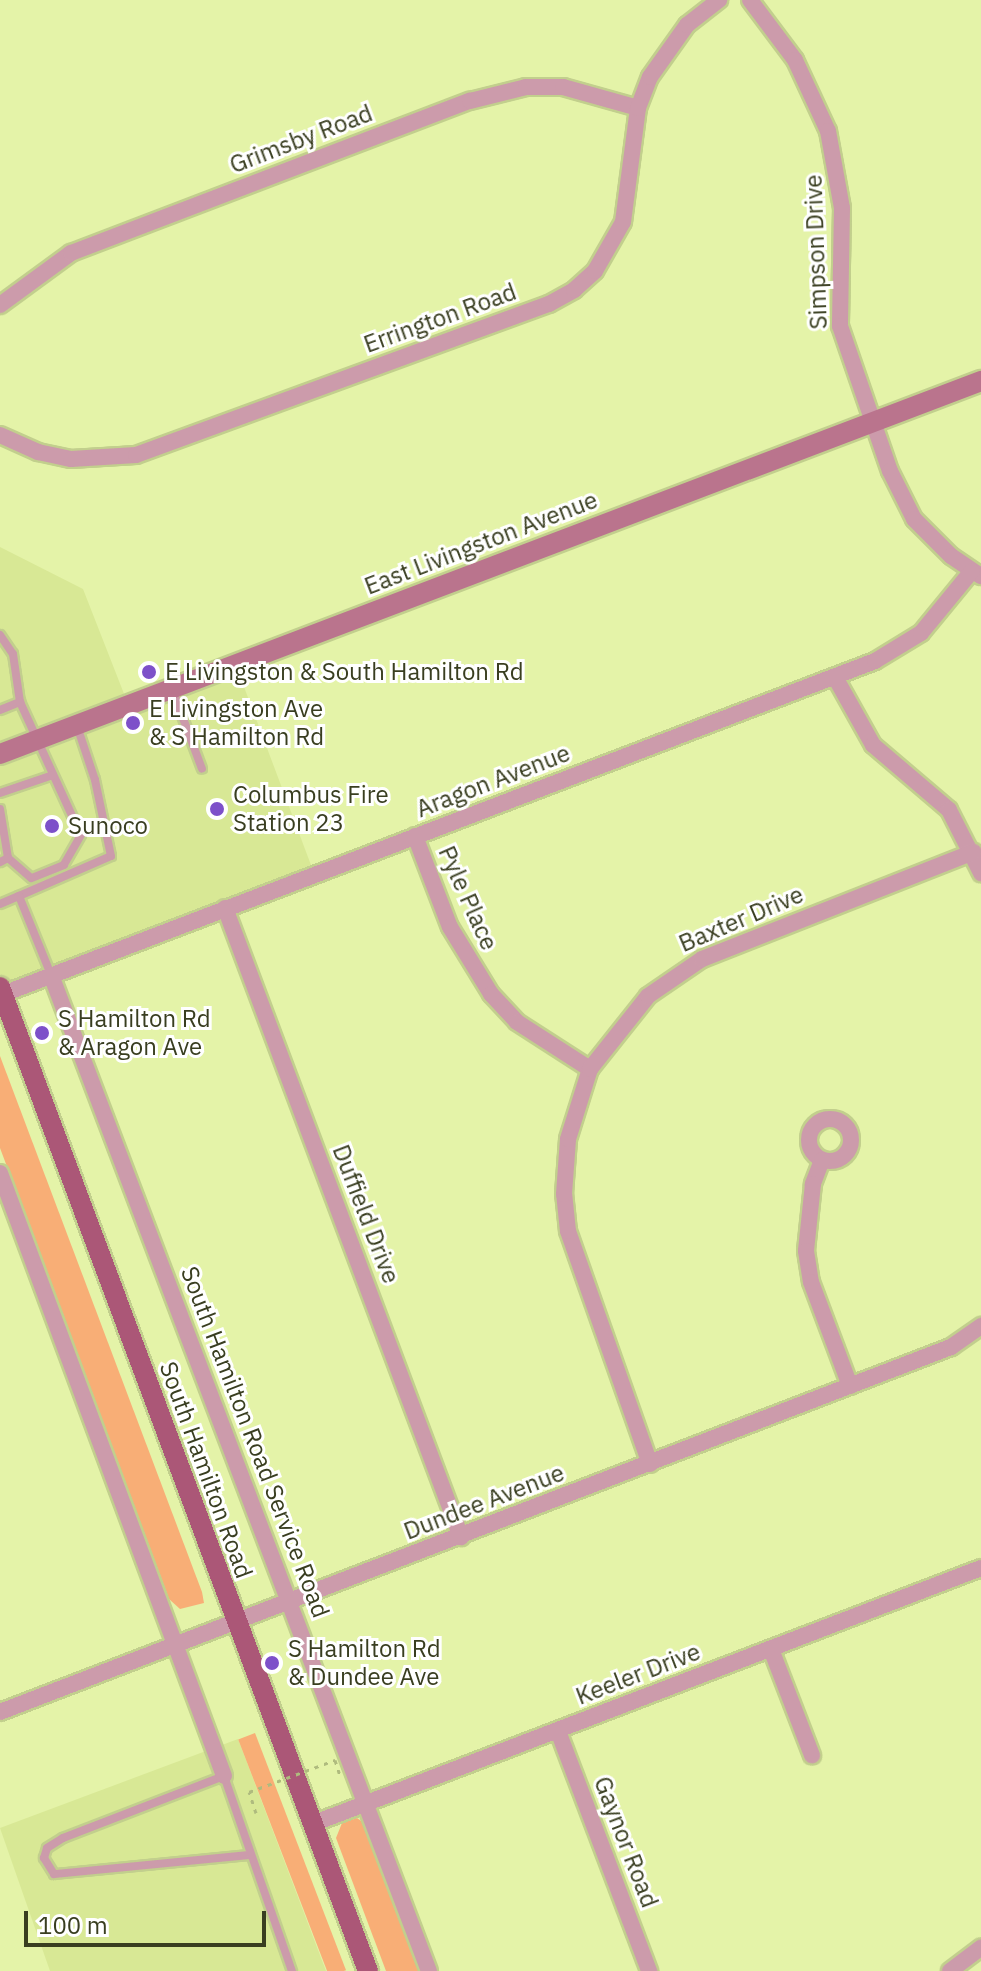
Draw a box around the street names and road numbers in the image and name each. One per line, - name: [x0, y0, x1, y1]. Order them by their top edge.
- street label: Grimsby Road: [225, 99, 377, 179]
- street label: Simpson Drive: [799, 174, 833, 330]
- street label: Errington Road: [360, 277, 520, 359]
- street label: East Livingston Avenue: [360, 485, 602, 601]
- street label: Aragon Avenue: [412, 738, 574, 824]
- street label: Pyle Place: [432, 841, 504, 955]
- street label: Baxter Drive: [674, 880, 808, 958]
- street label: Duffield Drive: [326, 1141, 406, 1287]
- street label: South Hamilton Road Service Road: [175, 1262, 335, 1622]
- street label: South Hamilton Road: [153, 1358, 259, 1582]
- street label: Dundee Avenue: [400, 1458, 568, 1546]
- street label: Keeler Drive: [572, 1637, 704, 1711]
- street label: Gaynor Road: [588, 1772, 664, 1912]

